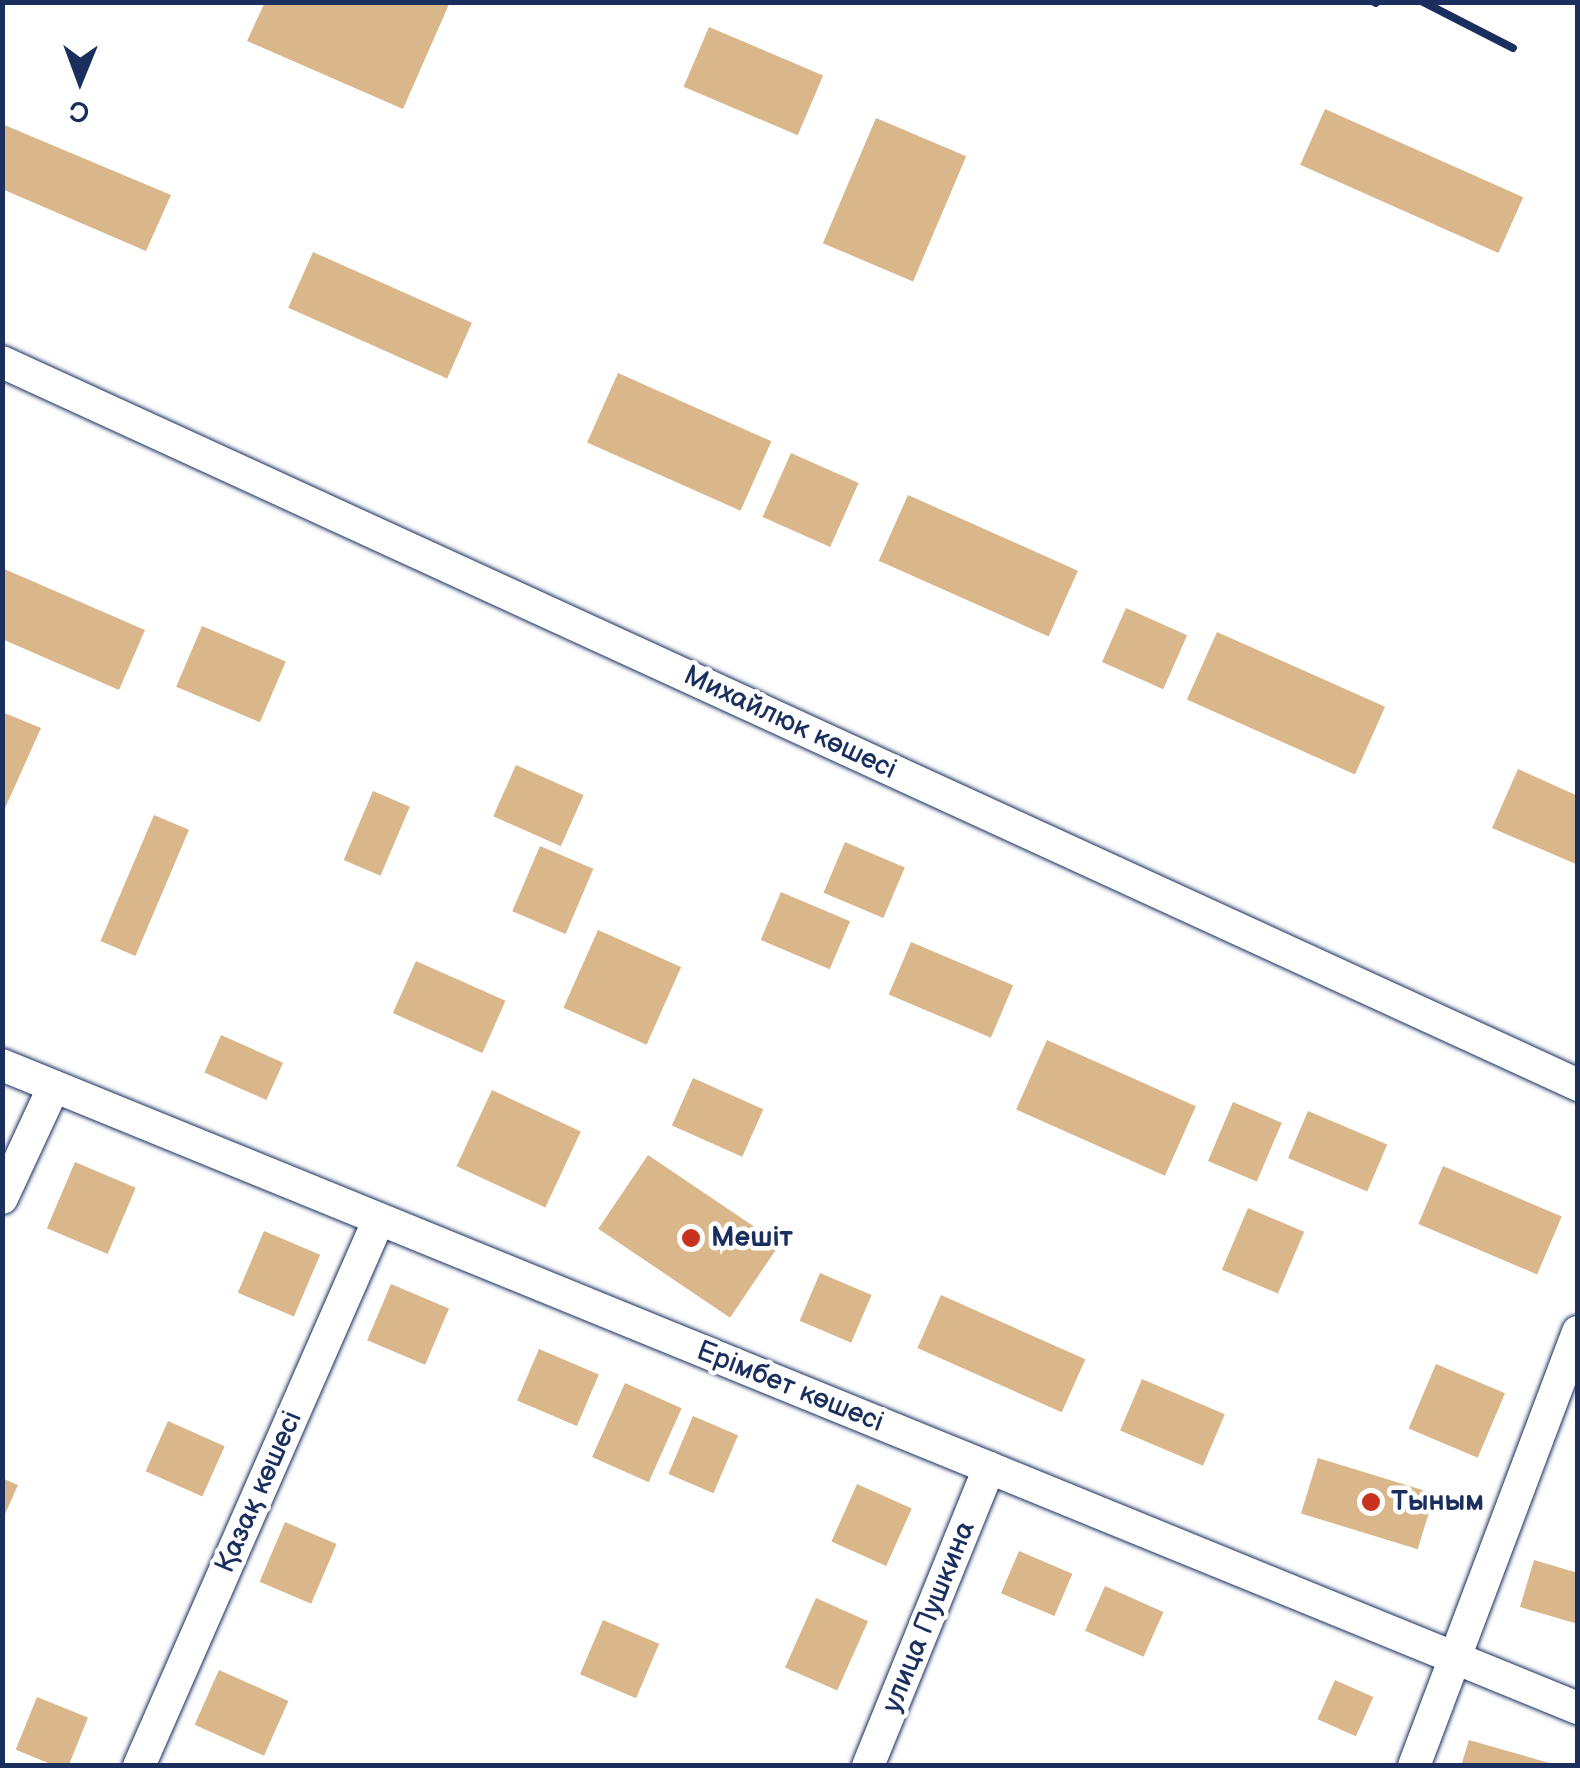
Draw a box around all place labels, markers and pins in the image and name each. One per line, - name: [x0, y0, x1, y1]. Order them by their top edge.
- place label: Мешіт: [711, 1221, 793, 1255]
- marker: Мешіт: [680, 1227, 702, 1249]
- place label: Тыным: [1391, 1485, 1484, 1519]
- marker: Тыным: [1360, 1491, 1382, 1513]

